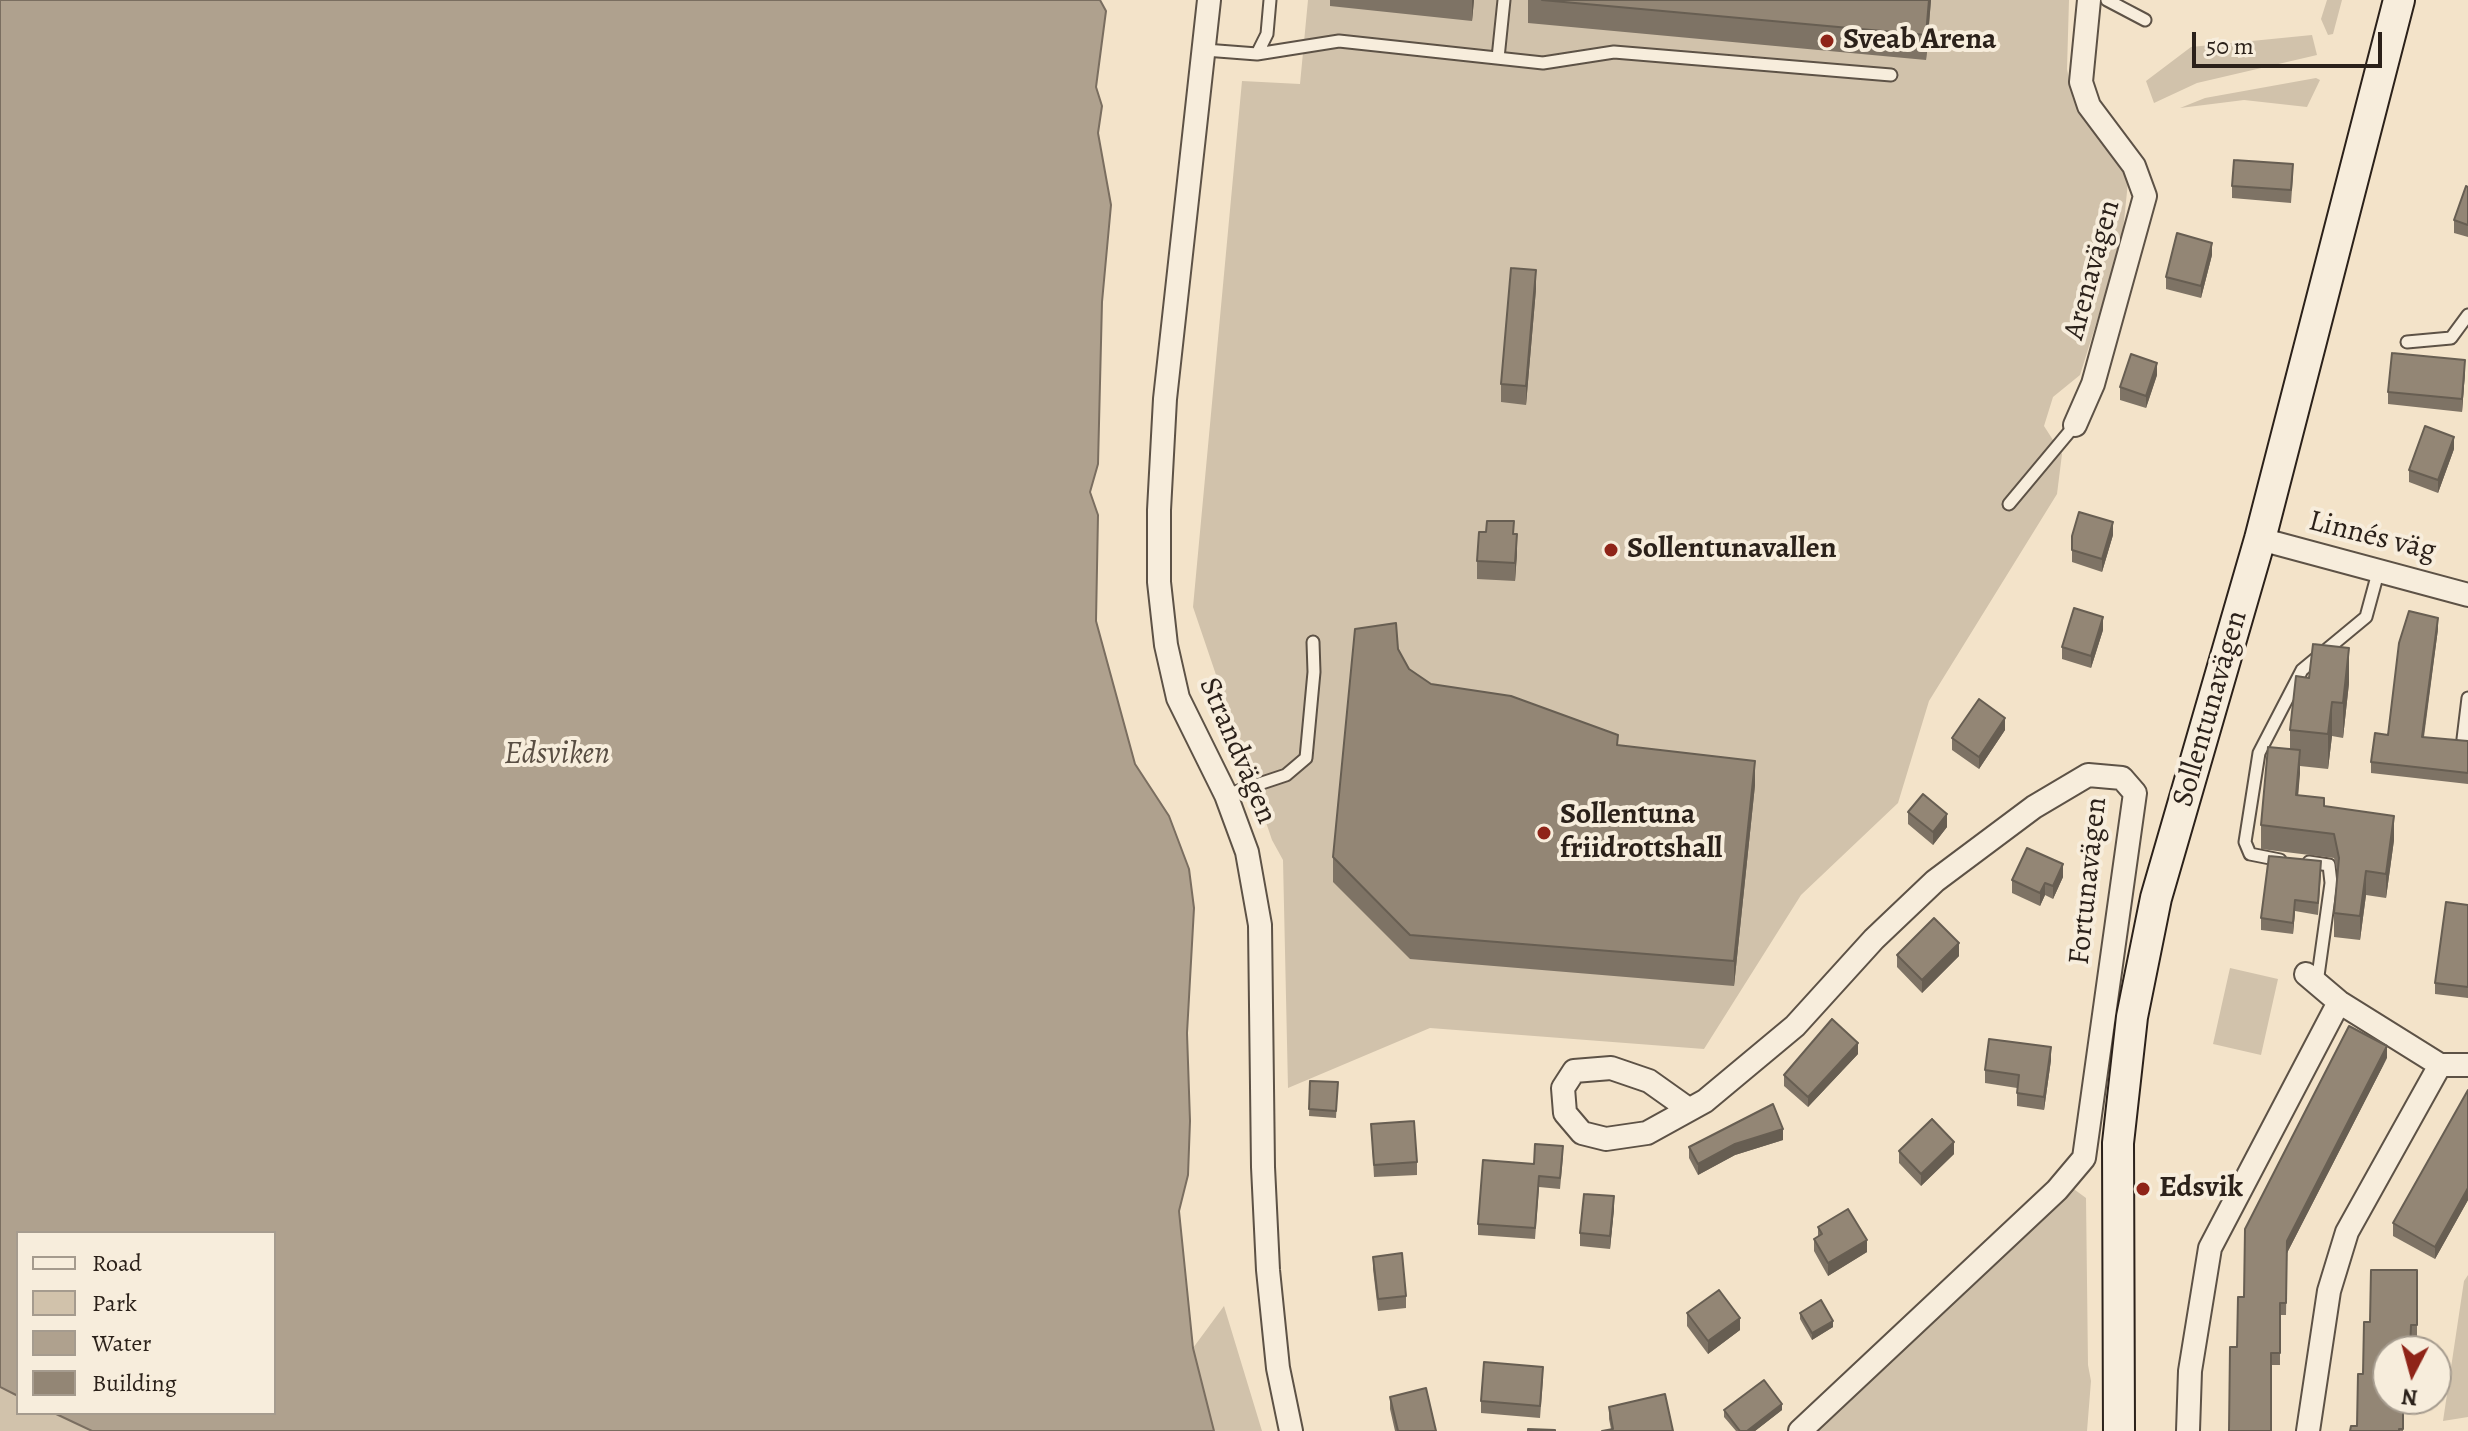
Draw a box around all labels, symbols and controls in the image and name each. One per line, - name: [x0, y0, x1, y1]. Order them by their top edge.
- scale bar: [2196, 16, 2386, 66]
- place label: Sveab Arena: [1843, 23, 1997, 59]
- text: 50 m: [2206, 30, 2254, 62]
- marker: Sveab Arena: [1818, 32, 1836, 50]
- street label: Arenavägen: [2057, 196, 2129, 344]
- street label: Linnés väg: [2305, 504, 2439, 570]
- place label: Sollentunavallen: [1627, 532, 1836, 568]
- marker: Sollentunavallen: [1602, 541, 1620, 559]
- street label: Sollentunavägen: [2166, 607, 2256, 811]
- street label: Strandvägen: [1190, 672, 1284, 830]
- water label: Edsviken: [504, 736, 610, 774]
- street label: Fortunavägen: [2062, 795, 2116, 967]
- place label: Sollentuna friidrottshall: [1560, 798, 1722, 868]
- marker: Sollentuna friidrottshall: [1535, 824, 1553, 842]
- place label: Edsvik: [2159, 1171, 2243, 1207]
- marker: Edsvik: [2134, 1180, 2152, 1198]
- legend: [16, 1231, 276, 1415]
- text: Road: [92, 1247, 142, 1279]
- text: Park: [92, 1287, 137, 1319]
- text: Water: [92, 1327, 152, 1359]
- north arrow: [2372, 1335, 2452, 1415]
- text: Building: [92, 1367, 177, 1399]
- text: N: [2400, 1381, 2419, 1413]

